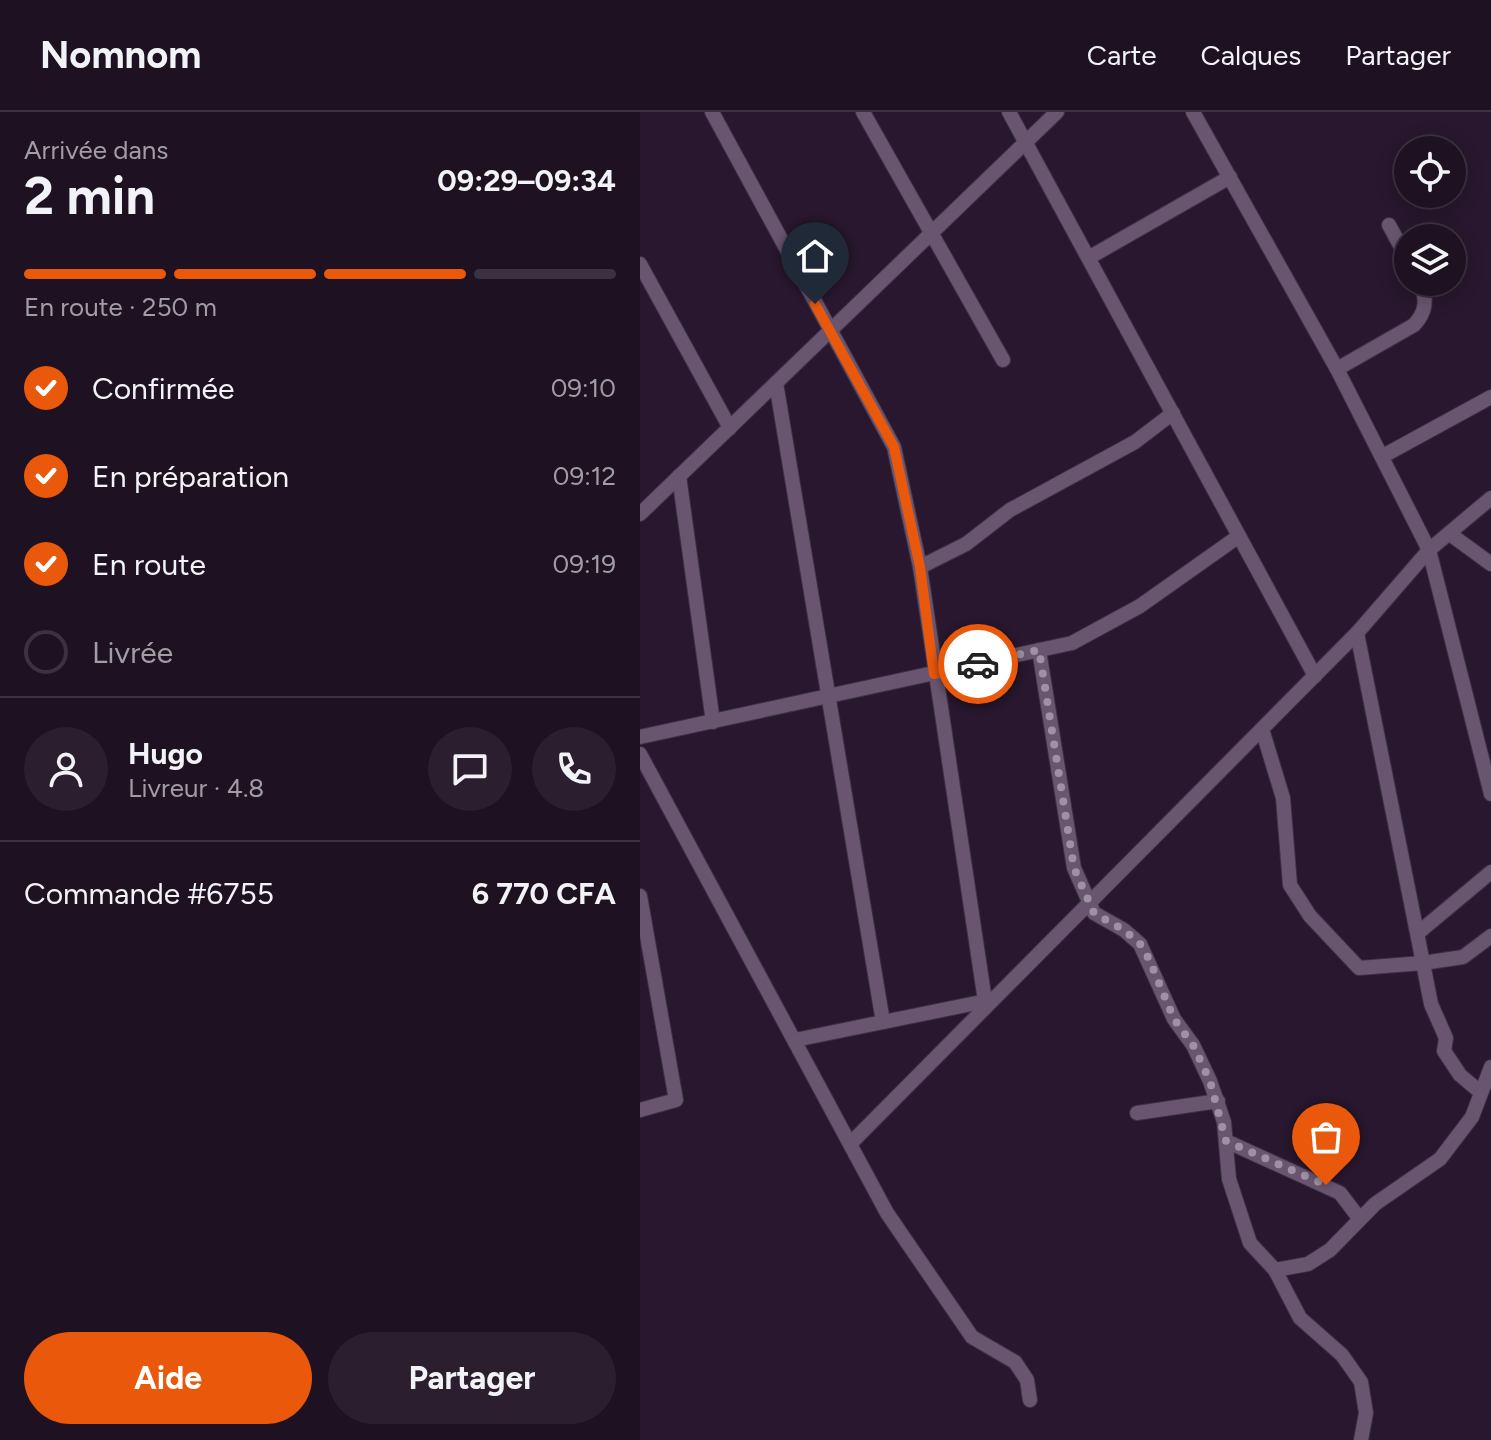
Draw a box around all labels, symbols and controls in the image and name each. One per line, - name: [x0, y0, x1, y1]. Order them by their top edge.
- text: Nomnom: [40, 32, 201, 78]
- text: Carte: [1087, 38, 1157, 72]
- text: Calques: [1201, 38, 1301, 72]
- text: Partager: [1345, 38, 1451, 72]
- text: Arrivée dans: [24, 134, 168, 166]
- map controls: [1394, 136, 1466, 296]
- button: locate: [1394, 136, 1466, 208]
- text: 09:29–09:34: [437, 162, 616, 199]
- text: 2 min: [24, 165, 155, 227]
- pin: [781, 222, 849, 304]
- button: layers: [1394, 224, 1466, 296]
- icon: home: [793, 234, 837, 278]
- text: En route · 250 m: [24, 291, 217, 323]
- icon: check: [24, 366, 68, 410]
- text: Confirmée: [92, 370, 234, 407]
- text: 09:10: [551, 372, 616, 404]
- icon: check: [24, 454, 68, 498]
- text: En préparation: [92, 458, 289, 495]
- text: 09:12: [553, 460, 616, 492]
- icon: check: [24, 542, 68, 586]
- text: En route: [92, 546, 206, 583]
- text: 09:19: [553, 548, 616, 580]
- courier: [938, 624, 1018, 704]
- text: Livrée: [92, 634, 173, 671]
- icon: car: [956, 642, 1000, 686]
- button: person: [24, 727, 108, 811]
- button: chat: [428, 727, 512, 811]
- button: phone: [532, 727, 616, 811]
- text: Hugo: [128, 735, 203, 772]
- text: Livreur · 4.8: [128, 772, 264, 804]
- text: Commande #6755: [24, 875, 274, 912]
- text: 6 770 CFA: [472, 875, 616, 912]
- pin: [1292, 1103, 1360, 1185]
- icon: bag: [1304, 1115, 1348, 1159]
- button: Aide: [24, 1332, 312, 1424]
- button: Partager: [328, 1332, 616, 1424]

